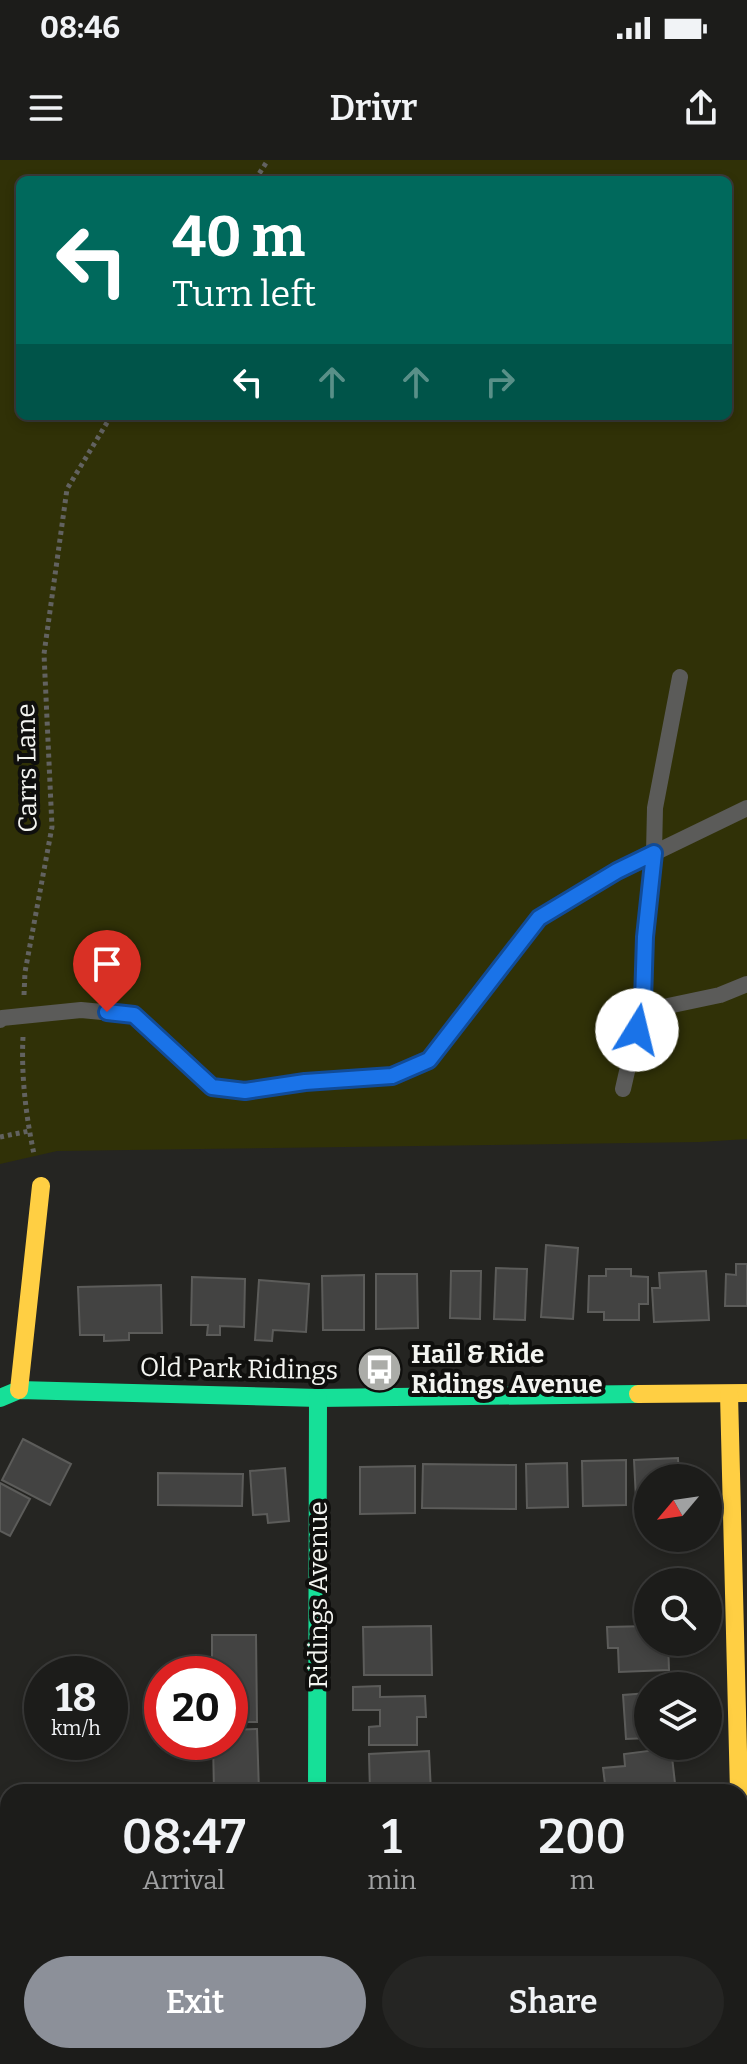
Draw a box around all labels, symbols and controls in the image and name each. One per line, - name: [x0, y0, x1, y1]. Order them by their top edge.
- text: 08:46: [40, 10, 120, 46]
- icon: menu: [24, 86, 68, 130]
- text: Drivr: [330, 86, 417, 130]
- icon: share: [679, 86, 723, 130]
- text: 40 m: [172, 204, 305, 271]
- icon: left: [40, 208, 144, 312]
- text: Turn left: [172, 272, 316, 316]
- icon: left: [226, 360, 270, 404]
- icon: ahead: [310, 360, 354, 404]
- icon: ahead: [394, 360, 438, 404]
- icon: right: [478, 360, 522, 404]
- street label: Carrs Lane: [10, 703, 44, 833]
- pin: [73, 930, 141, 1012]
- icon: arrive: [85, 942, 129, 986]
- position arrow: [595, 988, 679, 1072]
- place label: Hail & Ride Ridings Avenue: [411, 1339, 602, 1400]
- bus stop icon: Hail & Ride Ridings Avenue: [356, 1345, 404, 1393]
- street label: Old Park Ridings: [140, 1352, 338, 1386]
- north arrow: [634, 1464, 722, 1552]
- map controls: [634, 1464, 722, 1760]
- street label: Ridings Avenue: [303, 1501, 334, 1689]
- button: search: [634, 1568, 722, 1656]
- speed limit sign: 20: [144, 1656, 248, 1760]
- button: layers: [634, 1672, 722, 1760]
- text: 18: [55, 1674, 97, 1722]
- text: km/h: [51, 1716, 101, 1740]
- text: 08:47: [122, 1808, 246, 1866]
- text: 1: [382, 1808, 402, 1866]
- text: 200: [538, 1808, 626, 1866]
- text: Arrival: [143, 1865, 225, 1896]
- text: min: [367, 1865, 416, 1896]
- text: m: [570, 1865, 595, 1896]
- button: Exit: [24, 1956, 366, 2048]
- button: Share: [382, 1956, 724, 2048]

